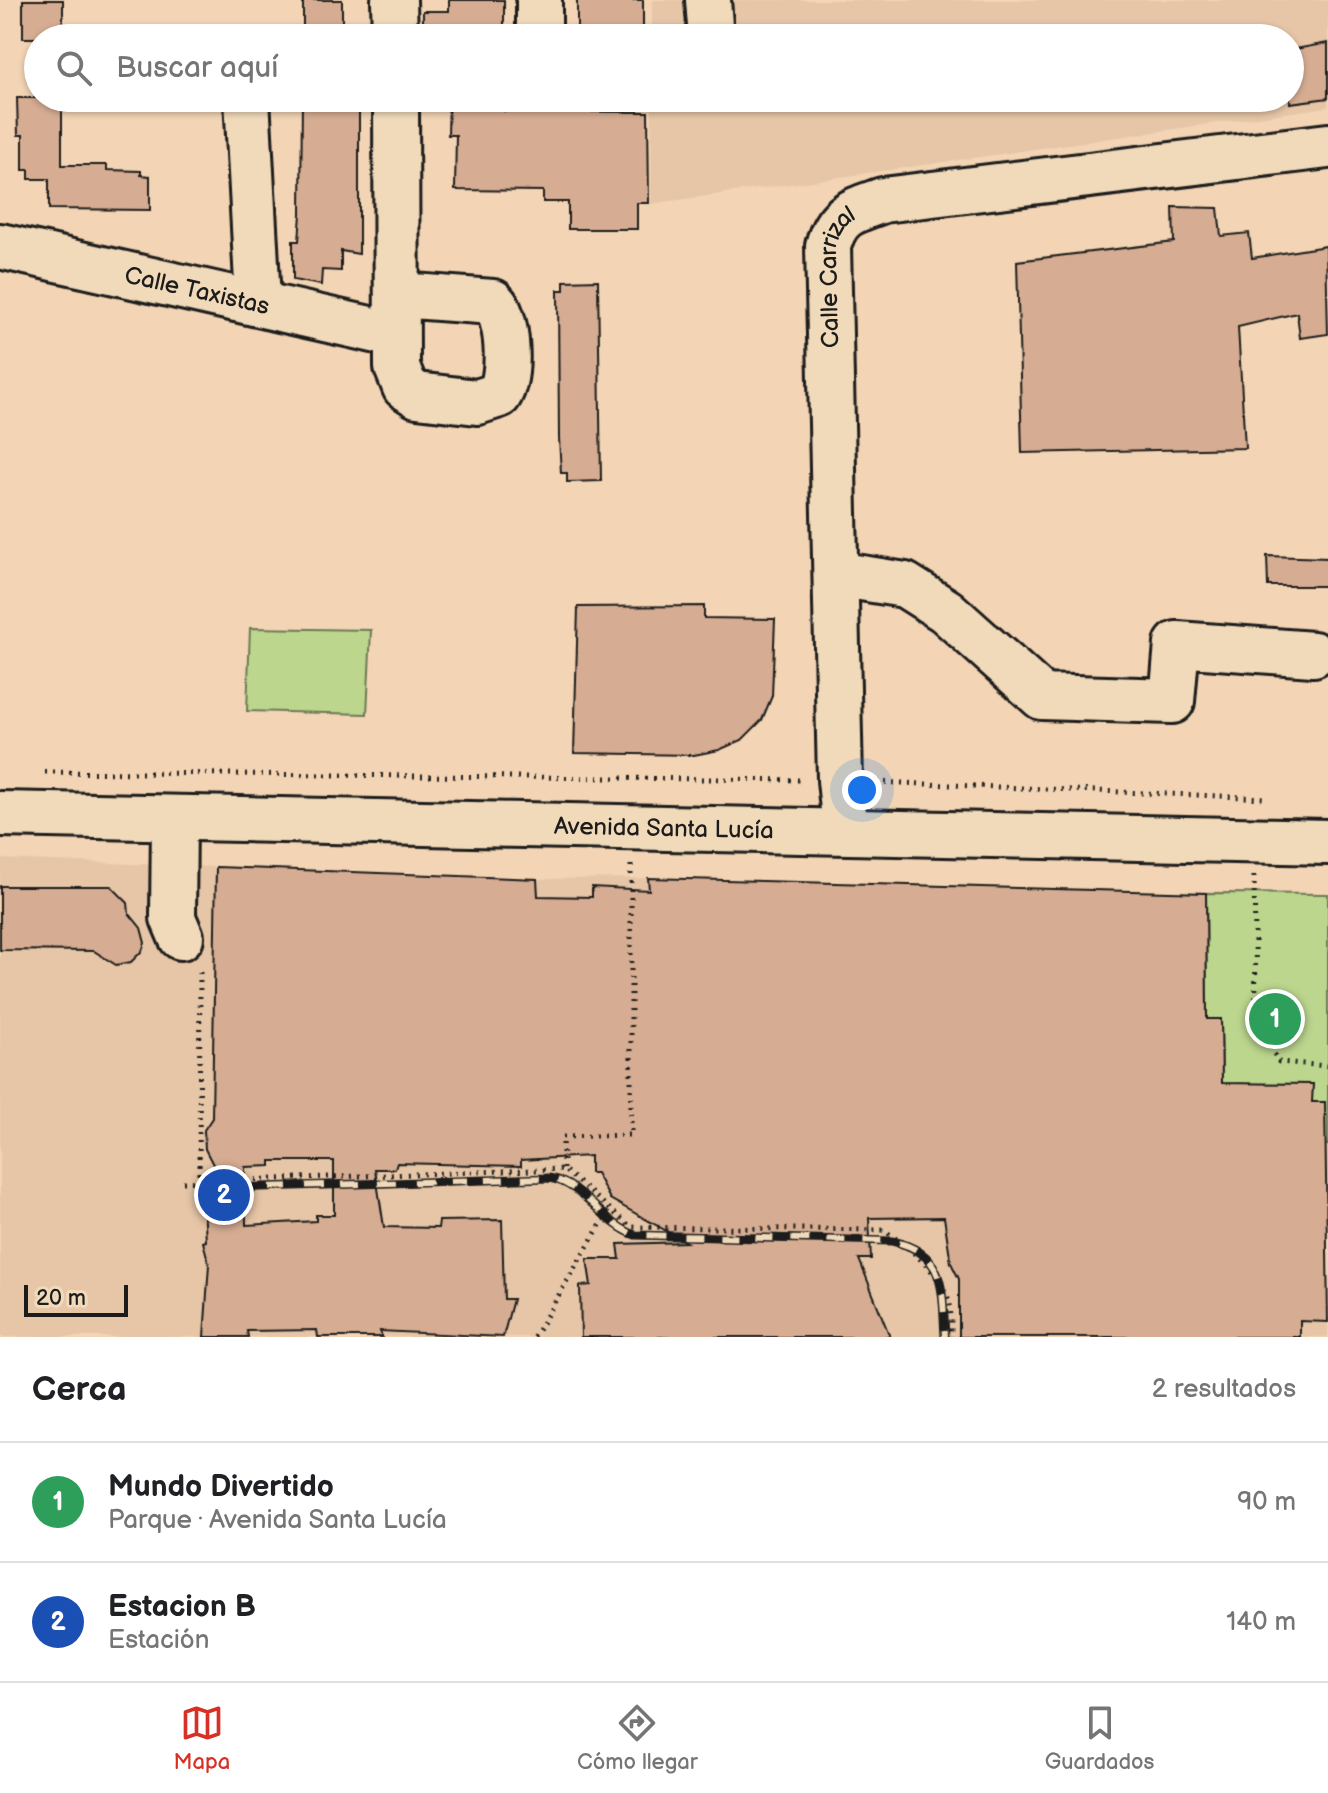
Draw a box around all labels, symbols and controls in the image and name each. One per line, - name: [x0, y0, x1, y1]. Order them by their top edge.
- search box: [24, 24, 1304, 112]
- icon: search: [52, 46, 96, 90]
- text: Buscar aquí: [116, 50, 278, 86]
- street label: Calle Carrizal: [814, 199, 860, 349]
- street label: Calle Taxistas: [122, 260, 272, 321]
- your location: [842, 770, 882, 810]
- street label: Avenida Santa Lucía: [554, 811, 774, 845]
- pin: 1: [1249, 989, 1301, 1049]
- pin: 2: [198, 1165, 250, 1225]
- scale bar: [24, 1281, 128, 1317]
- text: 20 m: [36, 1285, 86, 1312]
- text: Cerca: [32, 1369, 127, 1410]
- text: 2 resultados: [1152, 1374, 1296, 1405]
- text: Mundo Divertido: [108, 1469, 334, 1505]
- text: 1: [53, 1487, 63, 1518]
- text: 90 m: [1237, 1487, 1296, 1518]
- text: Parque · Avenida Santa Lucía: [108, 1505, 447, 1536]
- text: Estacion B: [108, 1589, 256, 1625]
- text: 2: [50, 1607, 66, 1638]
- text: 140 m: [1226, 1607, 1296, 1638]
- text: Estación: [108, 1625, 209, 1656]
- tab: Mapa: [173, 1701, 230, 1776]
- tab: Cómo llegar: [577, 1701, 698, 1776]
- tab: Guardados: [1045, 1701, 1155, 1776]

